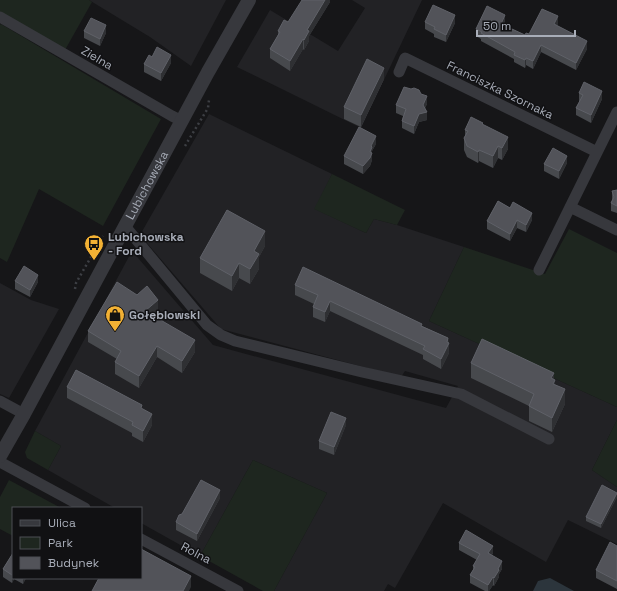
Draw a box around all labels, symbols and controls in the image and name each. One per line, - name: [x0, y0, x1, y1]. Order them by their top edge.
- scale bar: [477, 12, 575, 38]
- text: 50 m: [483, 18, 511, 34]
- street label: Zielna: [78, 43, 116, 74]
- street label: Franciszka Szornaka: [444, 57, 556, 123]
- street label: Lubichowska: [122, 148, 172, 222]
- place label: Lubichowska - Ford: [108, 229, 184, 259]
- bus stop icon: Lubichowska - Ford: [83, 233, 105, 261]
- shop icon: Gołębiowski: [104, 304, 126, 332]
- place label: Gołębiowski: [129, 307, 200, 323]
- legend: [12, 507, 142, 579]
- text: Ulica: [48, 515, 76, 531]
- text: Park: [48, 535, 73, 551]
- street label: Rolna: [178, 538, 214, 568]
- text: Budynek: [48, 555, 100, 571]

